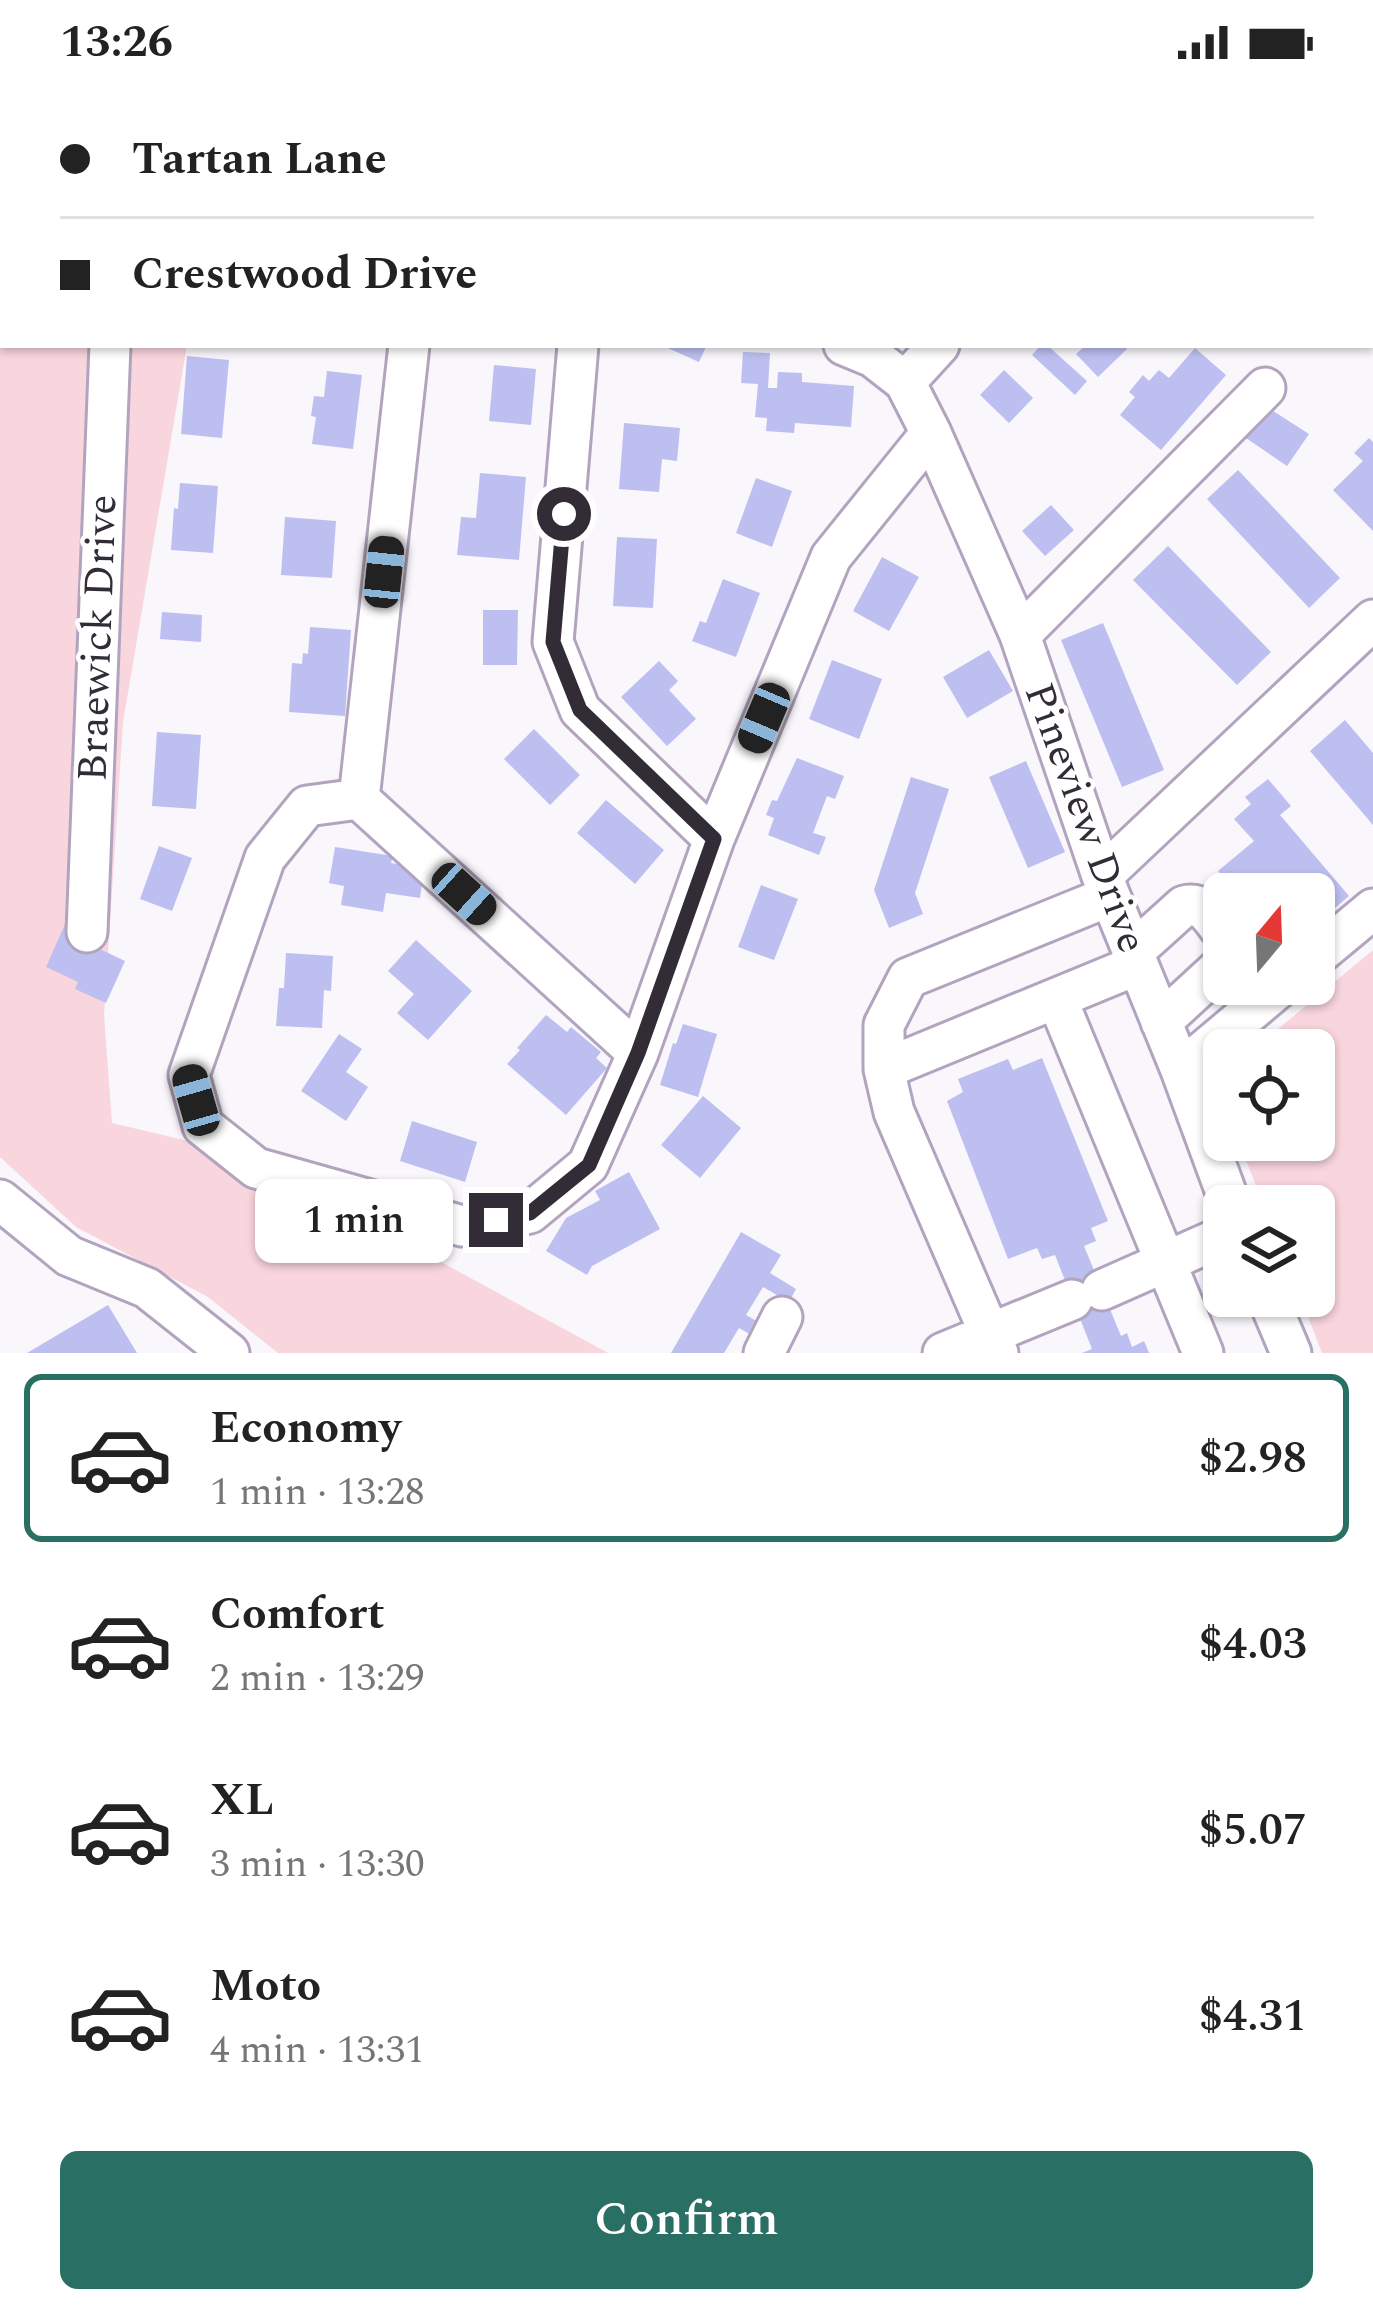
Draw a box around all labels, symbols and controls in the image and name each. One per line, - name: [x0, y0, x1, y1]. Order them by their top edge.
- text: 13:26: [60, 8, 173, 77]
- text: Tartan Lane: [132, 125, 387, 194]
- text: Crestwood Drive: [132, 240, 477, 309]
- route start: [537, 487, 591, 541]
- street label: Braewick Drive: [62, 493, 134, 783]
- car: [362, 534, 406, 610]
- street label: Pineview Drive: [1007, 674, 1163, 962]
- car: [733, 678, 795, 758]
- car: [425, 857, 503, 931]
- north arrow: [1203, 873, 1335, 1005]
- map controls: [1203, 873, 1335, 1317]
- button: locate: [1203, 1029, 1335, 1161]
- car: [169, 1060, 223, 1140]
- callout: 1 min: [256, 1178, 454, 1262]
- button: layers: [1203, 1185, 1335, 1317]
- text: 1 min: [303, 1191, 405, 1250]
- route end: [469, 1193, 523, 1247]
- text: Economy: [210, 1394, 401, 1463]
- icon: car: [66, 1404, 174, 1512]
- text: $2.98: [1199, 1424, 1307, 1493]
- text: 1 min · 13:28: [210, 1463, 425, 1522]
- text: Comfort: [210, 1580, 385, 1649]
- icon: car: [66, 1590, 174, 1698]
- text: $4.03: [1199, 1610, 1307, 1679]
- text: 2 min · 13:29: [210, 1649, 425, 1708]
- text: XL: [210, 1766, 274, 1835]
- icon: car: [66, 1776, 174, 1884]
- text: $5.07: [1199, 1796, 1307, 1865]
- text: 3 min · 13:30: [210, 1835, 425, 1894]
- text: Moto: [210, 1952, 321, 2021]
- icon: car: [66, 1962, 174, 2070]
- text: $4.31: [1199, 1982, 1307, 2051]
- text: 4 min · 13:31: [210, 2021, 425, 2080]
- button: Confirm: [60, 2151, 1313, 2289]

